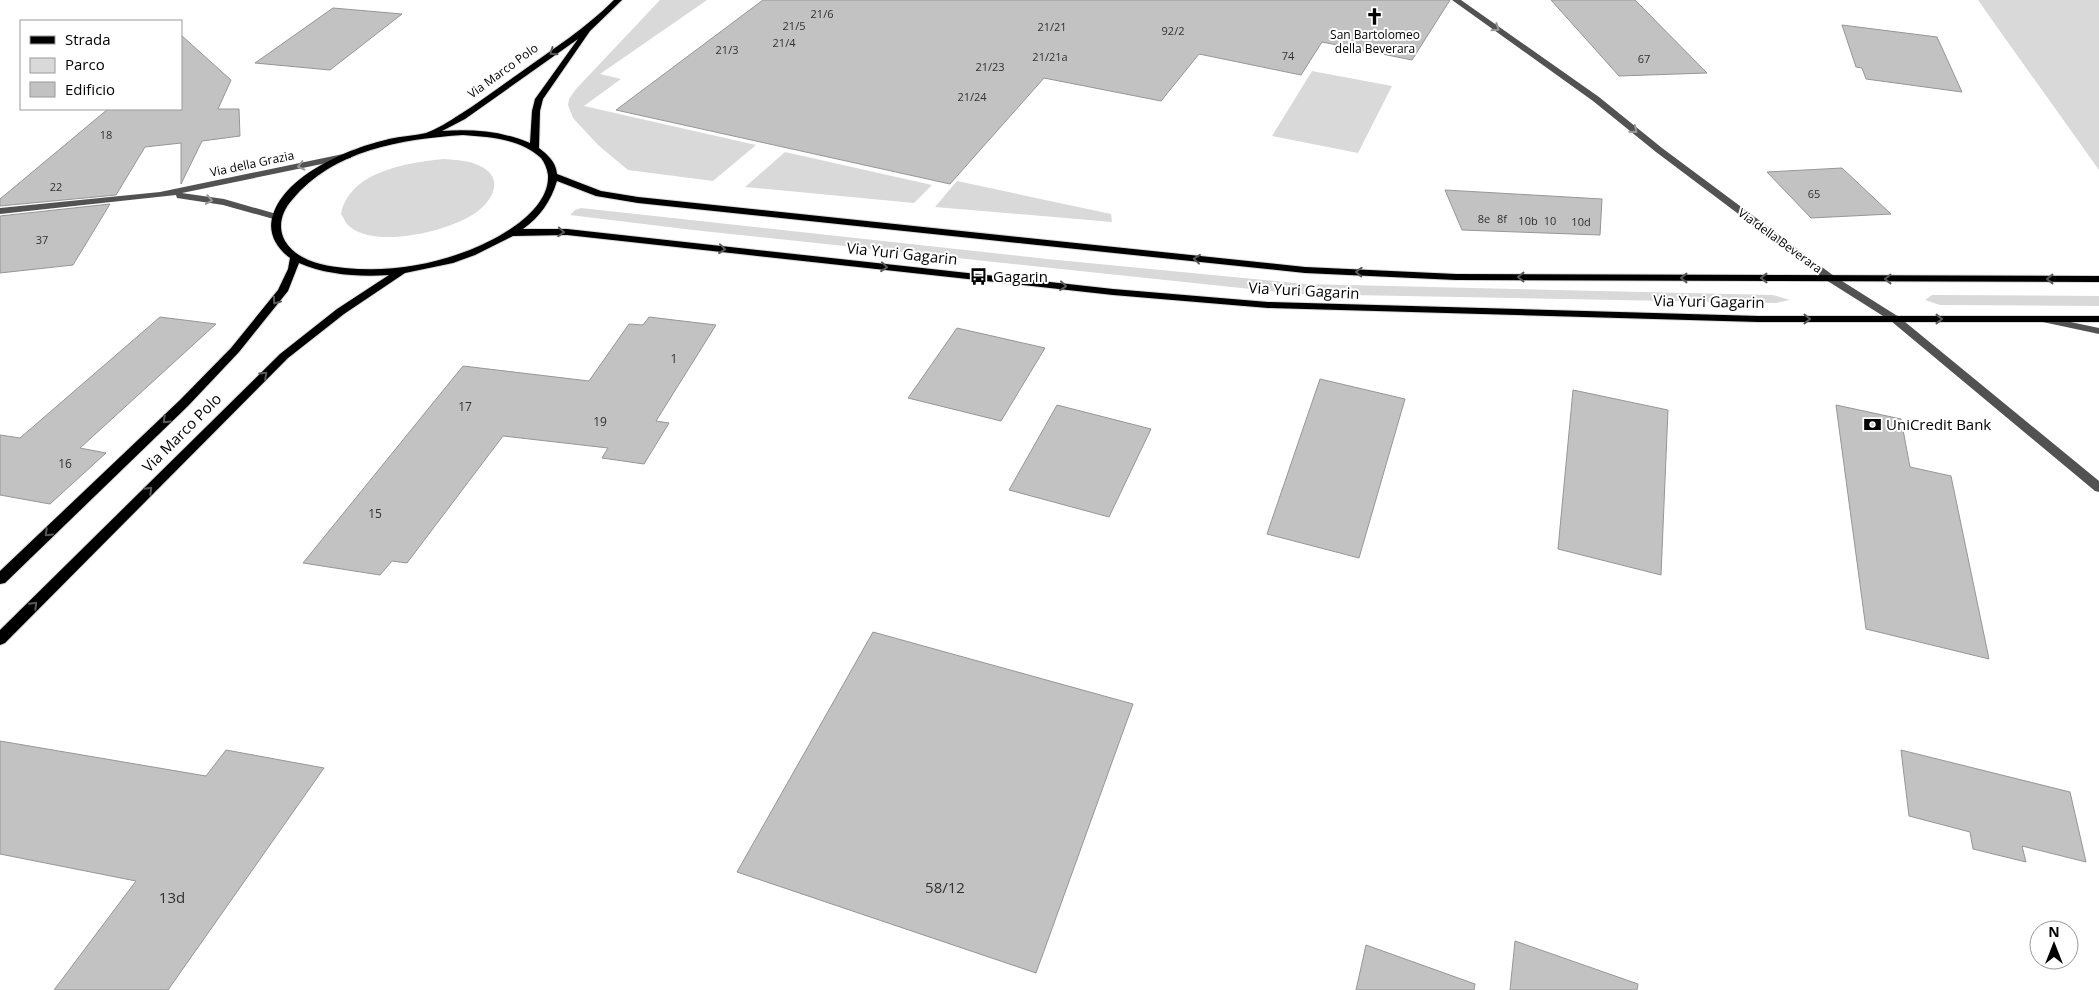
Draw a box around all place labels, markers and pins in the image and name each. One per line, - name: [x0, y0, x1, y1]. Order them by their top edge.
- church icon: San Bartolomeo della Beverara: [1365, 6, 1385, 26]
- place label: San Bartolomeo della Beverara: [1330, 26, 1420, 57]
- place label: Gagarin: [993, 266, 1048, 286]
- bus stop icon: Gagarin: [969, 267, 989, 287]
- place label: UniCredit Bank: [1886, 414, 1991, 434]
- bank icon: UniCredit Bank: [1862, 415, 1882, 435]

